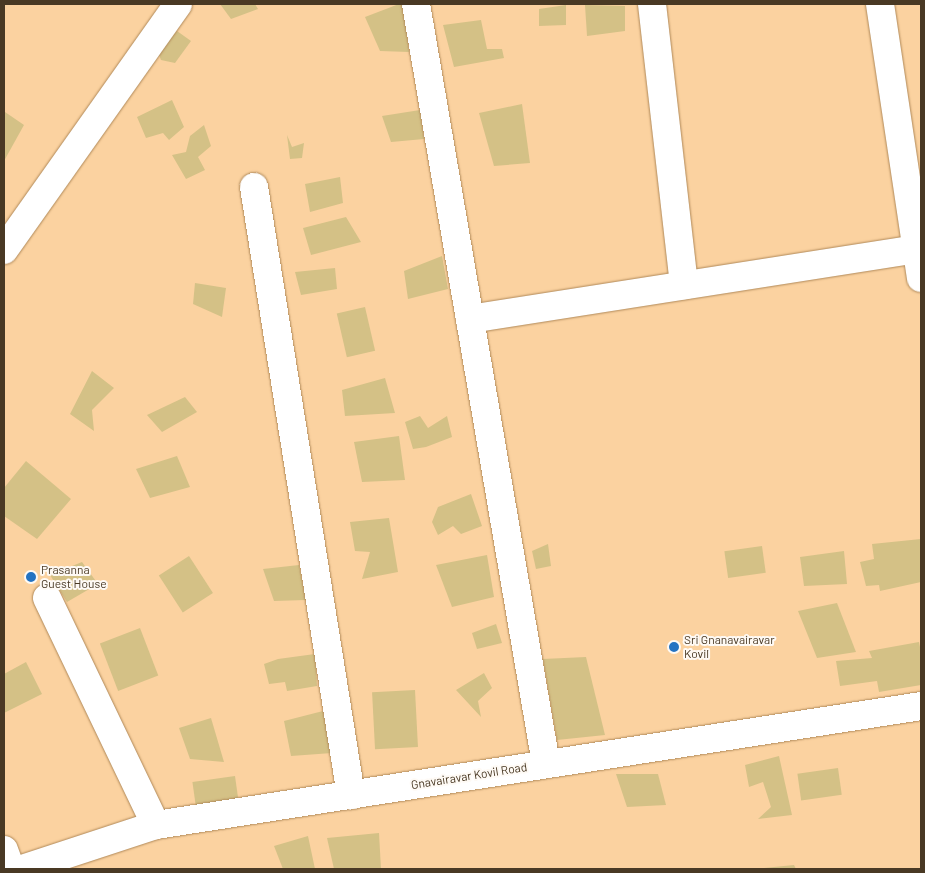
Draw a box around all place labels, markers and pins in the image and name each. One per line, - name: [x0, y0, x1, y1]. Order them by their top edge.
- place label: Prasanna Guest House: [41, 563, 107, 591]
- marker: Prasanna Guest House: [25, 571, 37, 583]
- place label: Sri Gnanavairavar Kovil: [684, 633, 775, 661]
- marker: Sri Gnanavairavar Kovil: [668, 641, 680, 653]

